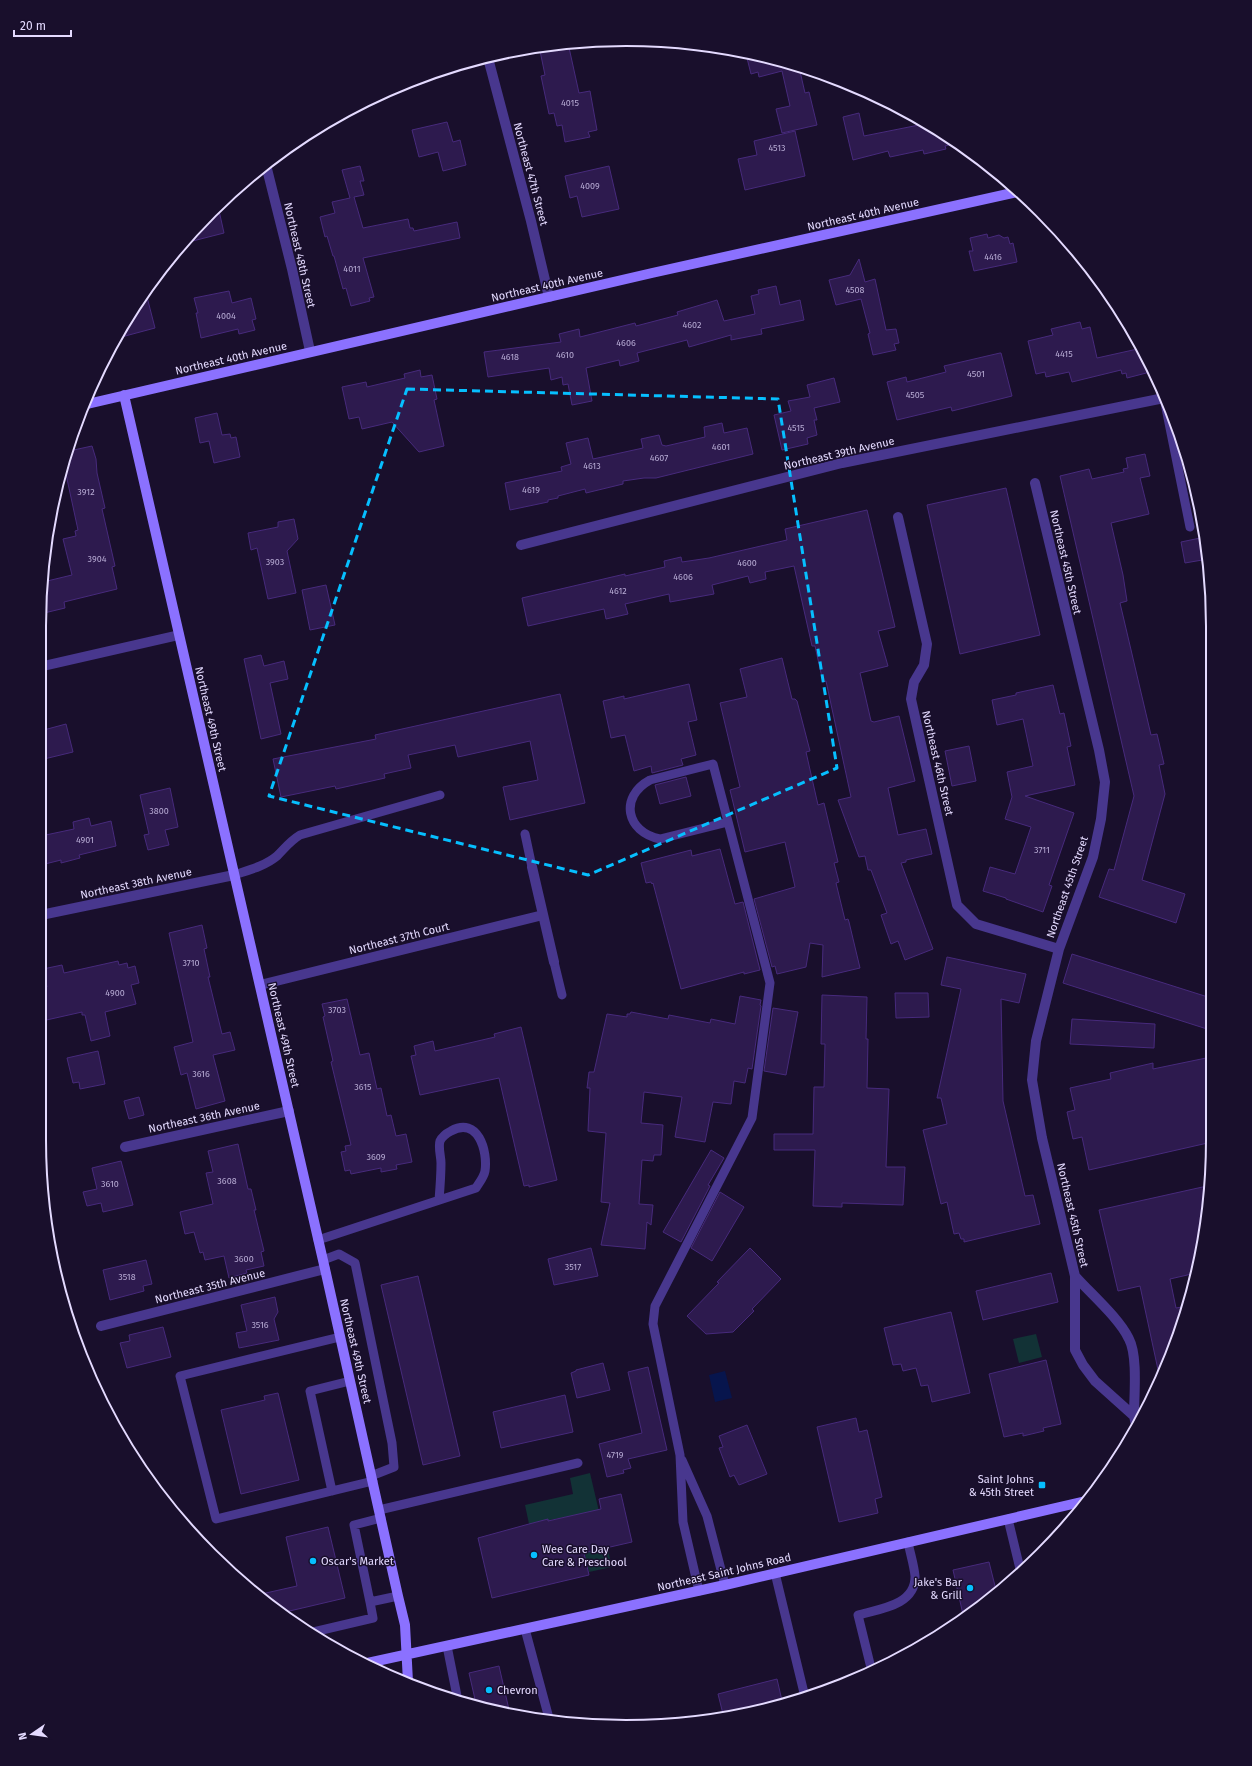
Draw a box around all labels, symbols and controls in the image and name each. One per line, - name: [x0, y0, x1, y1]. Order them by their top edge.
- scale bar: [14, 12, 71, 38]
- text: 20 m: [20, 19, 46, 33]
- house number: 4015: [561, 98, 579, 108]
- street label: Northeast 47th Street: [511, 121, 551, 227]
- house number: 4513: [768, 143, 786, 153]
- house number: 4009: [580, 181, 600, 191]
- street label: Northeast 40th Avenue: [806, 195, 920, 234]
- street label: Northeast 48th Street: [281, 201, 318, 309]
- house number: 4416: [984, 252, 1002, 262]
- house number: 4011: [343, 264, 361, 274]
- street label: Northeast 40th Avenue: [490, 266, 604, 305]
- house number: 4508: [845, 285, 865, 295]
- house number: 4004: [216, 311, 236, 321]
- house number: 4602: [683, 320, 701, 330]
- house number: 4606: [616, 338, 636, 348]
- street label: Northeast 40th Avenue: [174, 339, 288, 378]
- house number: 4415: [1055, 349, 1073, 359]
- house number: 4610: [556, 350, 574, 360]
- house number: 4618: [501, 352, 519, 362]
- house number: 4501: [967, 369, 985, 379]
- house number: 4505: [906, 390, 925, 400]
- house number: 4515: [787, 423, 805, 433]
- street label: Northeast 39th Avenue: [782, 434, 896, 473]
- house number: 4601: [712, 442, 730, 452]
- house number: 4607: [650, 453, 668, 463]
- house number: 4613: [583, 461, 601, 471]
- house number: 4619: [522, 485, 540, 495]
- house number: 3912: [77, 487, 95, 497]
- street label: Northeast 45th Street: [1047, 509, 1084, 616]
- house number: 3904: [88, 554, 107, 564]
- house number: 3903: [266, 557, 284, 567]
- house number: 4600: [737, 558, 757, 568]
- house number: 4606: [673, 572, 693, 582]
- house number: 4612: [609, 586, 627, 596]
- street label: Northeast 49th Street: [192, 666, 229, 773]
- street label: Northeast 46th Street: [919, 709, 956, 817]
- house number: 3800: [149, 806, 169, 816]
- house number: 4901: [76, 835, 94, 845]
- street label: Northeast 45th Street: [1044, 835, 1091, 940]
- house number: 3711: [1034, 845, 1050, 855]
- street label: Northeast 38th Avenue: [79, 865, 193, 902]
- street label: Northeast 37th Court: [348, 920, 451, 957]
- house number: 3710: [182, 958, 200, 968]
- street label: Northeast 49th Street: [265, 982, 302, 1089]
- house number: 4900: [105, 988, 125, 998]
- house number: 3703: [328, 1005, 346, 1015]
- house number: 3616: [192, 1069, 210, 1079]
- house number: 3615: [354, 1082, 372, 1092]
- street label: Northeast 36th Avenue: [147, 1099, 261, 1136]
- house number: 3609: [367, 1152, 386, 1162]
- street label: Northeast 45th Street: [1054, 1162, 1091, 1269]
- house number: 3608: [217, 1176, 237, 1186]
- house number: 3610: [101, 1179, 119, 1189]
- house number: 3600: [234, 1254, 254, 1264]
- house number: 3517: [565, 1262, 581, 1272]
- street label: Northeast 35th Avenue: [154, 1266, 267, 1306]
- house number: 3518: [118, 1272, 136, 1282]
- street label: Northeast 49th Street: [337, 1298, 374, 1405]
- house number: 3516: [251, 1320, 269, 1330]
- house number: 4719: [606, 1450, 624, 1460]
- place label: Saint Johns & 45th Street: [969, 1473, 1034, 1499]
- marker: Saint Johns & 45th Street: [1037, 1480, 1047, 1490]
- place label: Wee Care Day Care & Preschool: [542, 1543, 627, 1569]
- marker: Wee Care Day Care & Preschool: [529, 1550, 539, 1560]
- street label: Northeast Saint Johns Road: [656, 1551, 792, 1594]
- place label: Oscar's Market: [321, 1555, 394, 1568]
- marker: Oscar's Market: [308, 1556, 318, 1566]
- place label: Jake's Bar & Grill: [914, 1576, 963, 1602]
- marker: Jake's Bar & Grill: [965, 1583, 975, 1593]
- place label: Chevron: [497, 1684, 538, 1697]
- marker: Chevron: [484, 1685, 494, 1695]
- north arrow: [12, 1714, 52, 1754]
- text: N: [16, 1731, 30, 1741]

